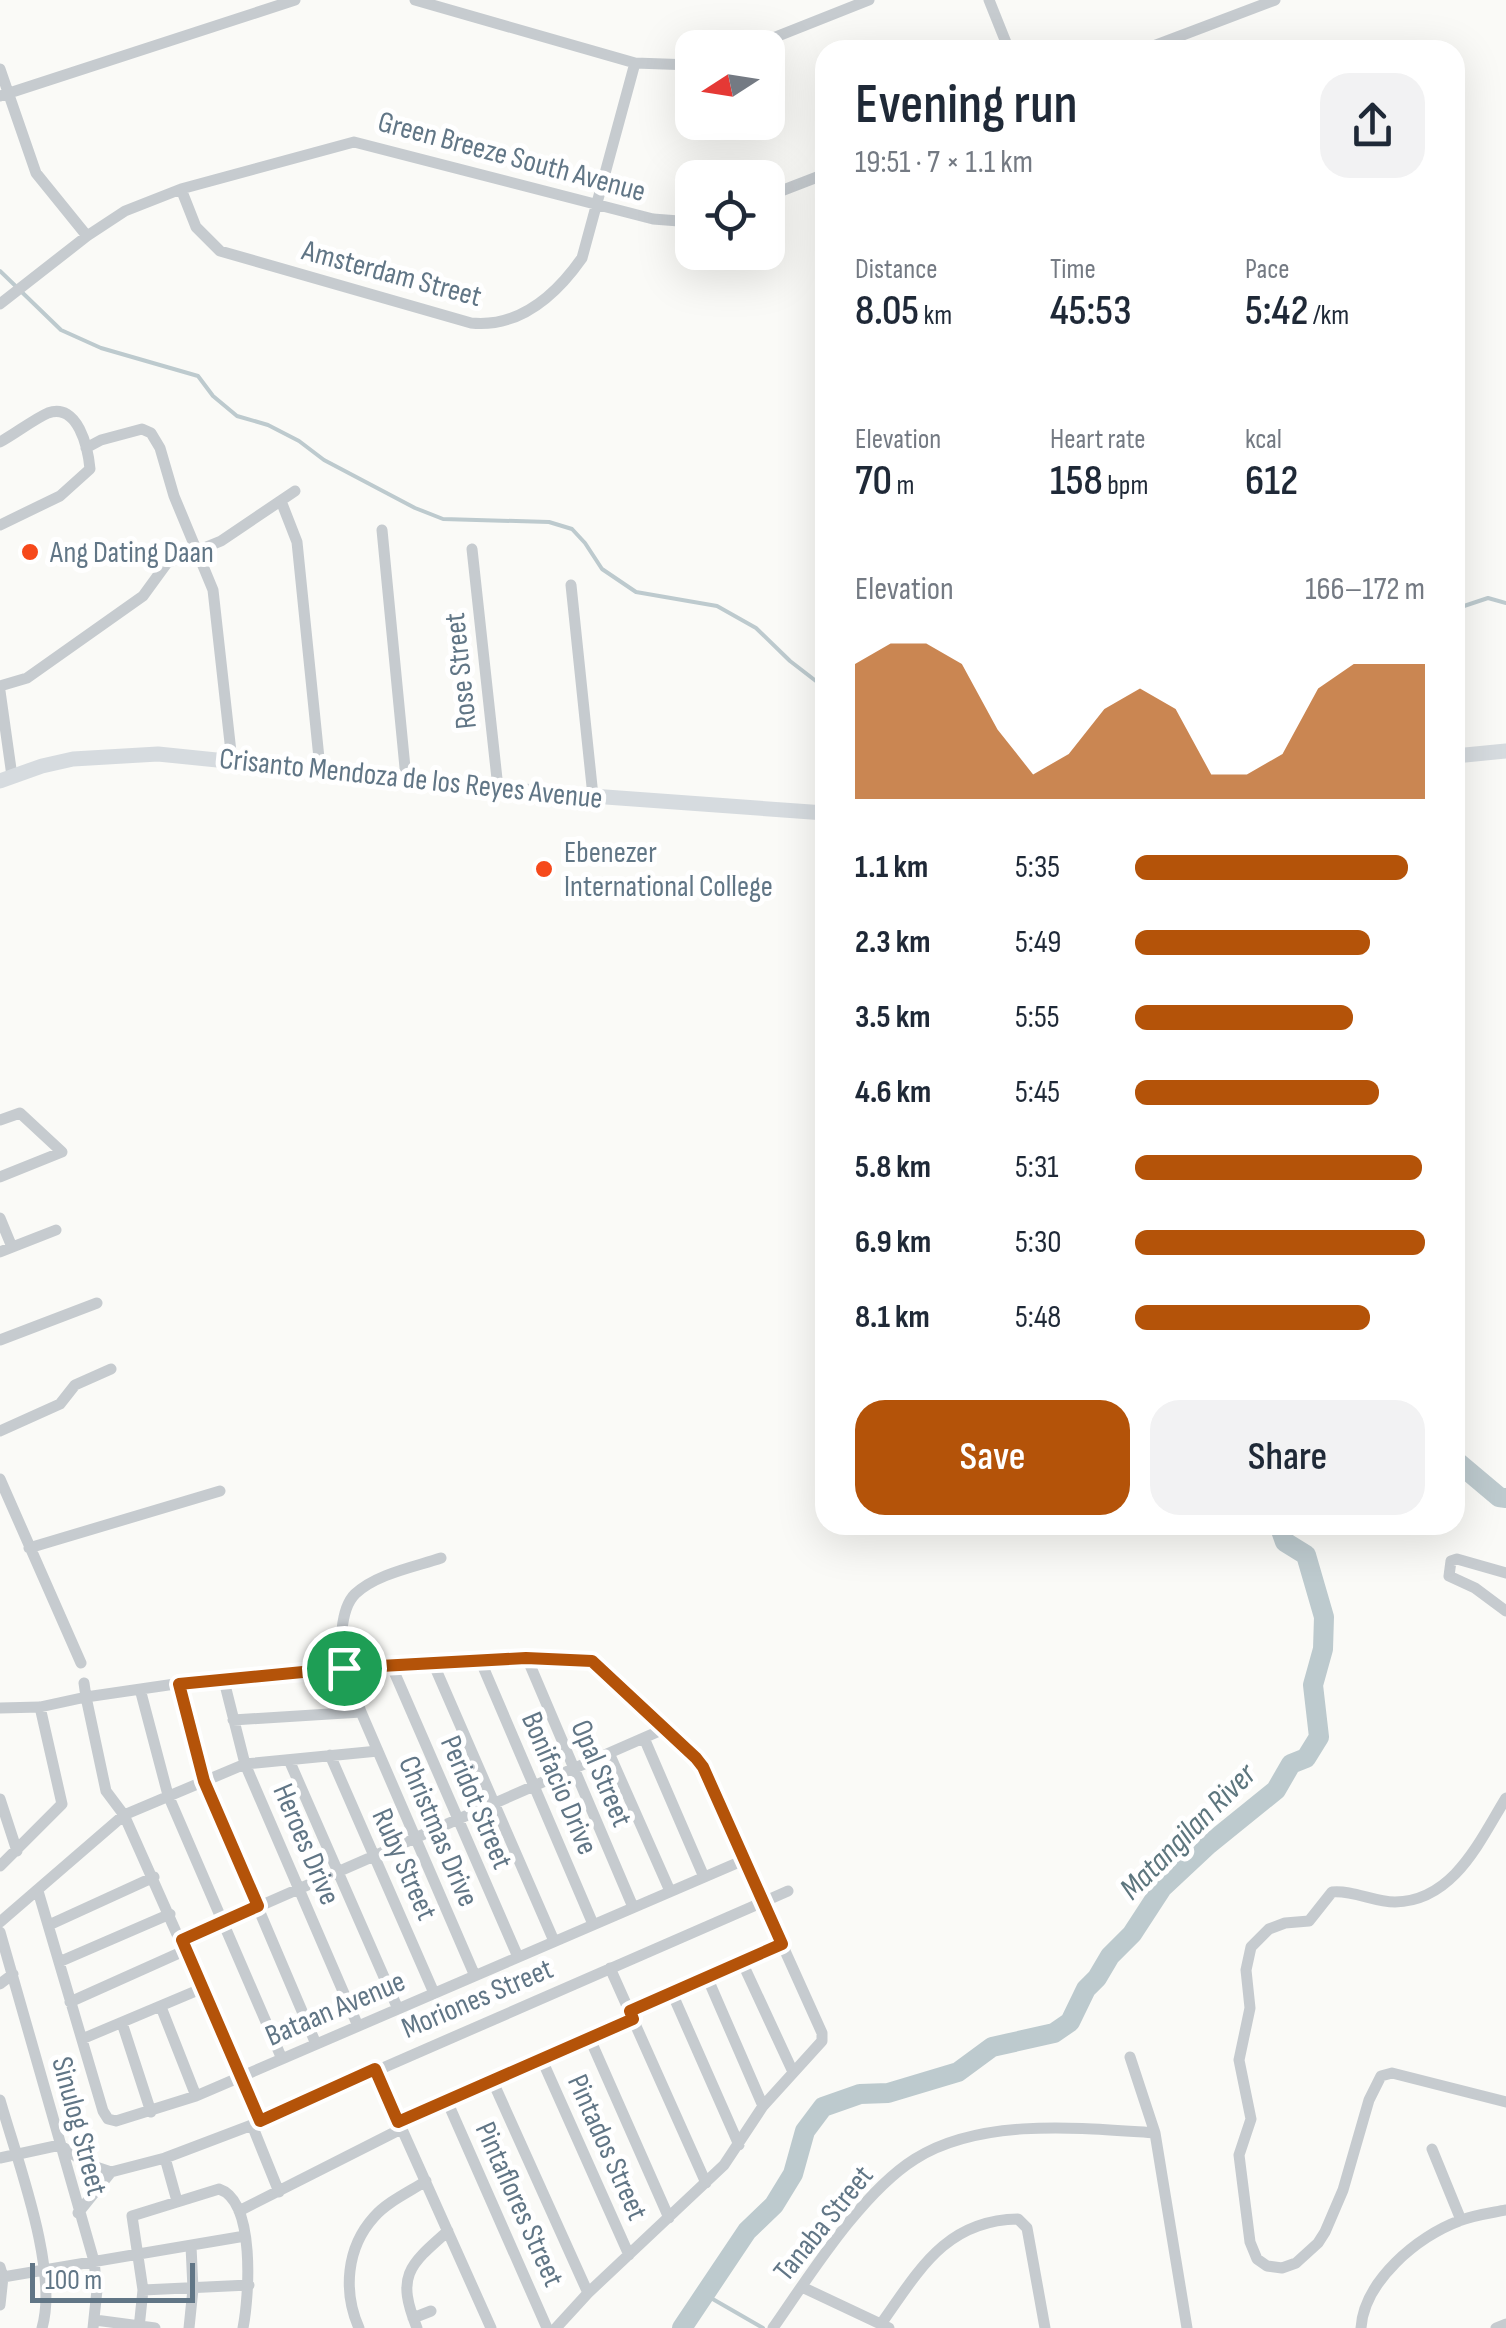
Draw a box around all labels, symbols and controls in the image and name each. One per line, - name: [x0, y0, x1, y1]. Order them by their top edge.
- north arrow: [675, 30, 785, 140]
- map controls: [675, 30, 785, 270]
- text: Evening run: [855, 72, 1078, 139]
- button: share: [1320, 73, 1425, 178]
- street label: Green Breeze South Avenue: [374, 104, 650, 210]
- text: 19:51 · 7 × 1.1 km: [855, 143, 1033, 182]
- button: locate: [675, 160, 785, 270]
- street label: Amsterdam Street: [297, 233, 485, 315]
- text: Distance: [855, 253, 938, 286]
- text: Time: [1050, 253, 1096, 286]
- text: Pace: [1245, 253, 1290, 286]
- text: 8.05: [855, 286, 919, 337]
- text: 45:53: [1050, 286, 1131, 337]
- text: 5:42: [1245, 286, 1308, 337]
- text: km: [919, 299, 952, 332]
- text: /km: [1308, 299, 1349, 332]
- text: Elevation: [855, 423, 941, 456]
- text: Heart rate: [1050, 423, 1146, 456]
- text: kcal: [1245, 423, 1282, 456]
- text: 70: [855, 456, 892, 507]
- text: 158: [1050, 456, 1103, 507]
- text: 612: [1245, 456, 1298, 507]
- text: m: [892, 469, 914, 502]
- text: bpm: [1103, 469, 1148, 502]
- place label: Ang Dating Daan: [49, 535, 214, 571]
- marker: Ang Dating Daan: [19, 541, 41, 563]
- text: Elevation: [855, 570, 954, 609]
- text: 166–172 m: [1305, 570, 1425, 609]
- street label: Rose Street: [437, 611, 485, 731]
- street label: Crisanto Mendoza de los Reyes Avenue: [218, 741, 604, 817]
- place label: Ebenezer International College: [564, 835, 773, 905]
- text: 1.1 km: [855, 848, 928, 887]
- text: 5:35: [1015, 848, 1060, 887]
- marker: Ebenezer International College: [533, 858, 555, 880]
- text: 2.3 km: [855, 923, 930, 962]
- text: 5:49: [1015, 923, 1062, 962]
- text: 3.5 km: [855, 998, 930, 1037]
- text: 5:55: [1015, 998, 1060, 1037]
- text: 4.6 km: [855, 1073, 931, 1112]
- text: 5:45: [1015, 1073, 1060, 1112]
- text: 5.8 km: [855, 1148, 931, 1187]
- text: 5:31: [1015, 1148, 1059, 1187]
- text: 6.9 km: [855, 1223, 931, 1262]
- text: 5:30: [1015, 1223, 1062, 1262]
- text: 8.1 km: [855, 1298, 930, 1337]
- text: 5:48: [1015, 1298, 1061, 1337]
- button: Save: [855, 1400, 1130, 1515]
- button: Share: [1150, 1400, 1425, 1515]
- pin: [302, 1626, 387, 1711]
- icon: arrive: [317, 1641, 372, 1696]
- street label: Bonifacio Drive: [513, 1707, 605, 1860]
- street label: Opal Street: [563, 1715, 640, 1832]
- street label: Peridot Street: [432, 1730, 520, 1874]
- street label: Christmas Drive: [390, 1751, 486, 1912]
- water label: Matangilan River: [1112, 1755, 1265, 1908]
- street label: Heroes Drive: [265, 1779, 348, 1910]
- street label: Ruby Street: [364, 1803, 445, 1926]
- street label: Moriones Street: [396, 1951, 558, 2047]
- street label: Bataan Avenue: [260, 1963, 411, 2054]
- street label: Sinulog Street: [43, 2053, 115, 2199]
- street label: Pintados Street: [559, 2069, 655, 2226]
- street label: Pintaflores Street: [467, 2116, 571, 2292]
- street label: Tanaba Street: [766, 2159, 881, 2289]
- scale bar: [30, 2258, 195, 2302]
- text: 100 m: [45, 2264, 102, 2297]

